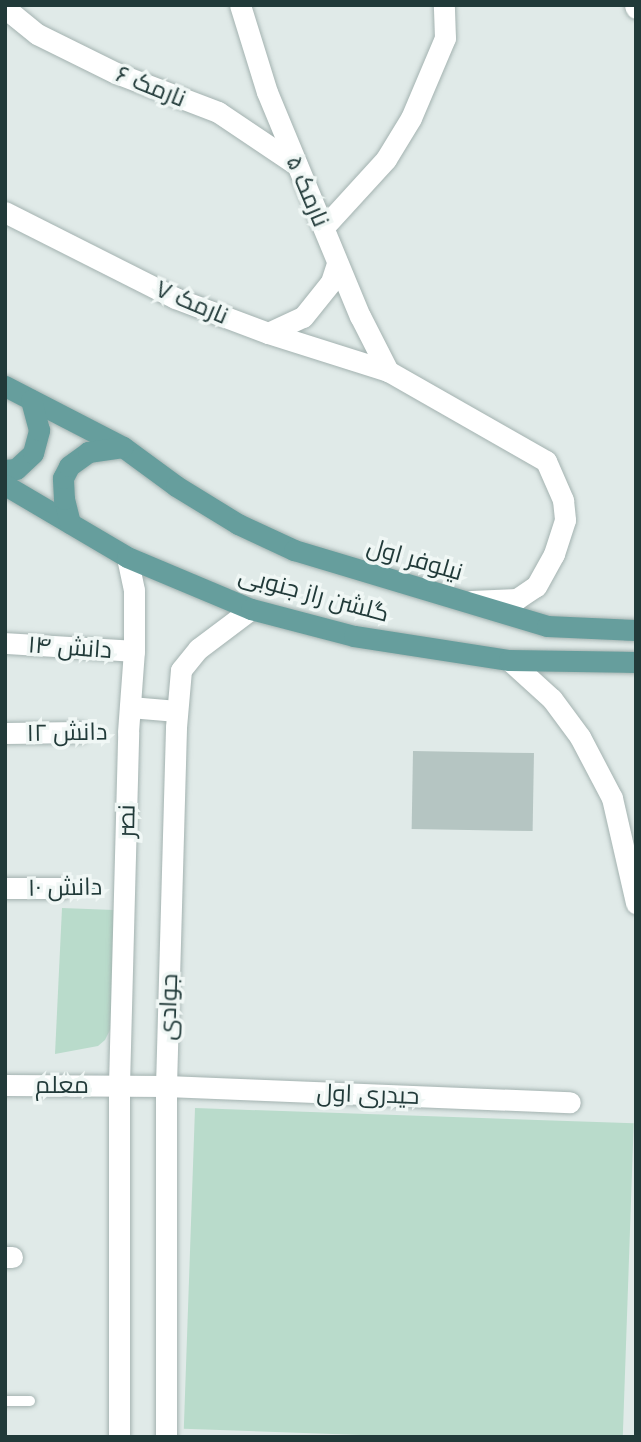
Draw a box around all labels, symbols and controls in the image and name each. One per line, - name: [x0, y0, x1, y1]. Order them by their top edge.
- street label: نارمک ۶: [112, 59, 190, 113]
- street label: نارمک ۵: [280, 151, 336, 231]
- street label: نارمک ۷: [151, 274, 233, 330]
- street label: نیلوفر اول: [364, 532, 466, 586]
- street label: گلشن راز جنوبی: [236, 560, 392, 628]
- street label: دانش ۱۴: [27, 630, 113, 664]
- street label: دانش ۱۲: [26, 717, 108, 747]
- street label: نصر: [111, 804, 141, 838]
- street label: دانش ۱۰: [28, 872, 102, 902]
- street label: جوادی: [152, 973, 184, 1041]
- street label: معلم: [35, 1071, 89, 1099]
- street label: حیدری اول: [316, 1078, 420, 1110]

